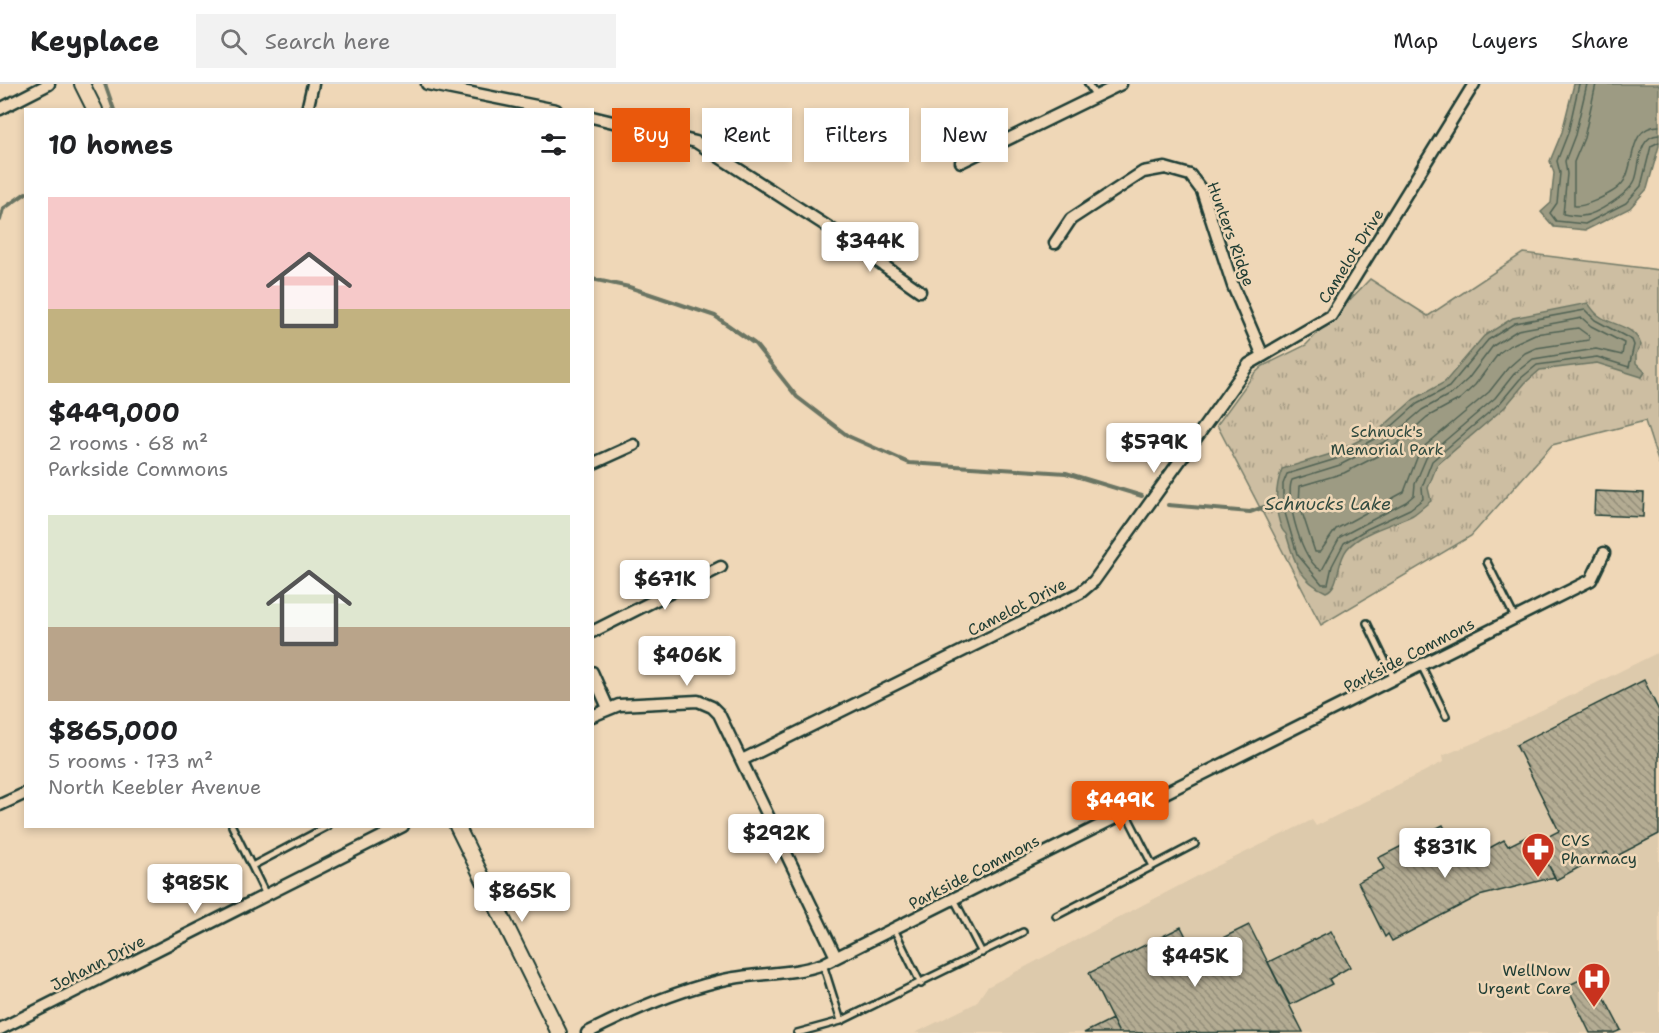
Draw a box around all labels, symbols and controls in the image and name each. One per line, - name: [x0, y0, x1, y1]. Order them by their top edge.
- search box: [196, 14, 616, 68]
- text: Keyplace: [30, 22, 160, 60]
- icon: search: [217, 25, 250, 58]
- text: Search here: [265, 27, 390, 56]
- text: Map: [1393, 27, 1438, 55]
- text: Layers: [1471, 27, 1538, 55]
- text: Share: [1571, 27, 1629, 55]
- chip: Buy: [612, 108, 690, 162]
- chip: Rent: [702, 108, 792, 162]
- chip: Filters: [804, 108, 909, 162]
- chip: New: [921, 108, 1008, 162]
- text: 10 homes: [48, 127, 173, 162]
- icon: filters: [537, 128, 570, 161]
- street label: Hunters Ridge: [1202, 179, 1260, 289]
- street label: Camelot Drive: [1313, 205, 1389, 307]
- pin: $344K: [828, 222, 912, 273]
- text: $344K: [835, 228, 905, 254]
- icon: home: [255, 236, 363, 344]
- text: $449,000: [48, 395, 180, 430]
- park label: Schnuck's Memorial Park: [1330, 421, 1444, 460]
- pin: $579K: [1112, 423, 1196, 474]
- text: $579K: [1120, 429, 1188, 455]
- text: 2 rooms · 68 m²: [48, 430, 208, 456]
- text: Parkside Commons: [48, 456, 228, 482]
- water label: Schnucks Lake: [1265, 492, 1391, 516]
- icon: home: [255, 554, 363, 662]
- pin: $671K: [623, 560, 707, 611]
- text: $671K: [634, 566, 696, 592]
- street label: Camelot Drive: [964, 573, 1070, 641]
- street label: Parkside Commons: [1340, 613, 1478, 697]
- pin: $406K: [645, 636, 729, 687]
- text: $406K: [652, 642, 722, 668]
- text: $865,000: [48, 713, 178, 748]
- text: 5 rooms · 173 m²: [48, 748, 213, 774]
- text: North Keebler Avenue: [48, 774, 261, 800]
- pin: $449K: [1078, 781, 1162, 832]
- text: $449K: [1086, 787, 1154, 813]
- pin: $292K: [734, 814, 818, 865]
- text: $292K: [742, 820, 810, 846]
- pin: $831K: [1403, 828, 1487, 879]
- street label: Parkside Commons: [905, 830, 1043, 914]
- place label: CVS Pharmacy: [1561, 830, 1637, 869]
- pharmacy icon: CVS Pharmacy: [1520, 831, 1556, 878]
- text: $831K: [1413, 834, 1477, 860]
- pin: $985K: [153, 864, 237, 915]
- text: $985K: [161, 870, 229, 896]
- pin: $865K: [480, 872, 564, 923]
- text: $865K: [488, 878, 556, 904]
- street label: Johann Drive: [47, 930, 149, 996]
- pin: $445K: [1153, 937, 1237, 988]
- text: $445K: [1161, 943, 1229, 969]
- place label: WellNow Urgent Care: [1478, 960, 1571, 999]
- hospital icon: WellNow Urgent Care: [1576, 961, 1612, 1008]

